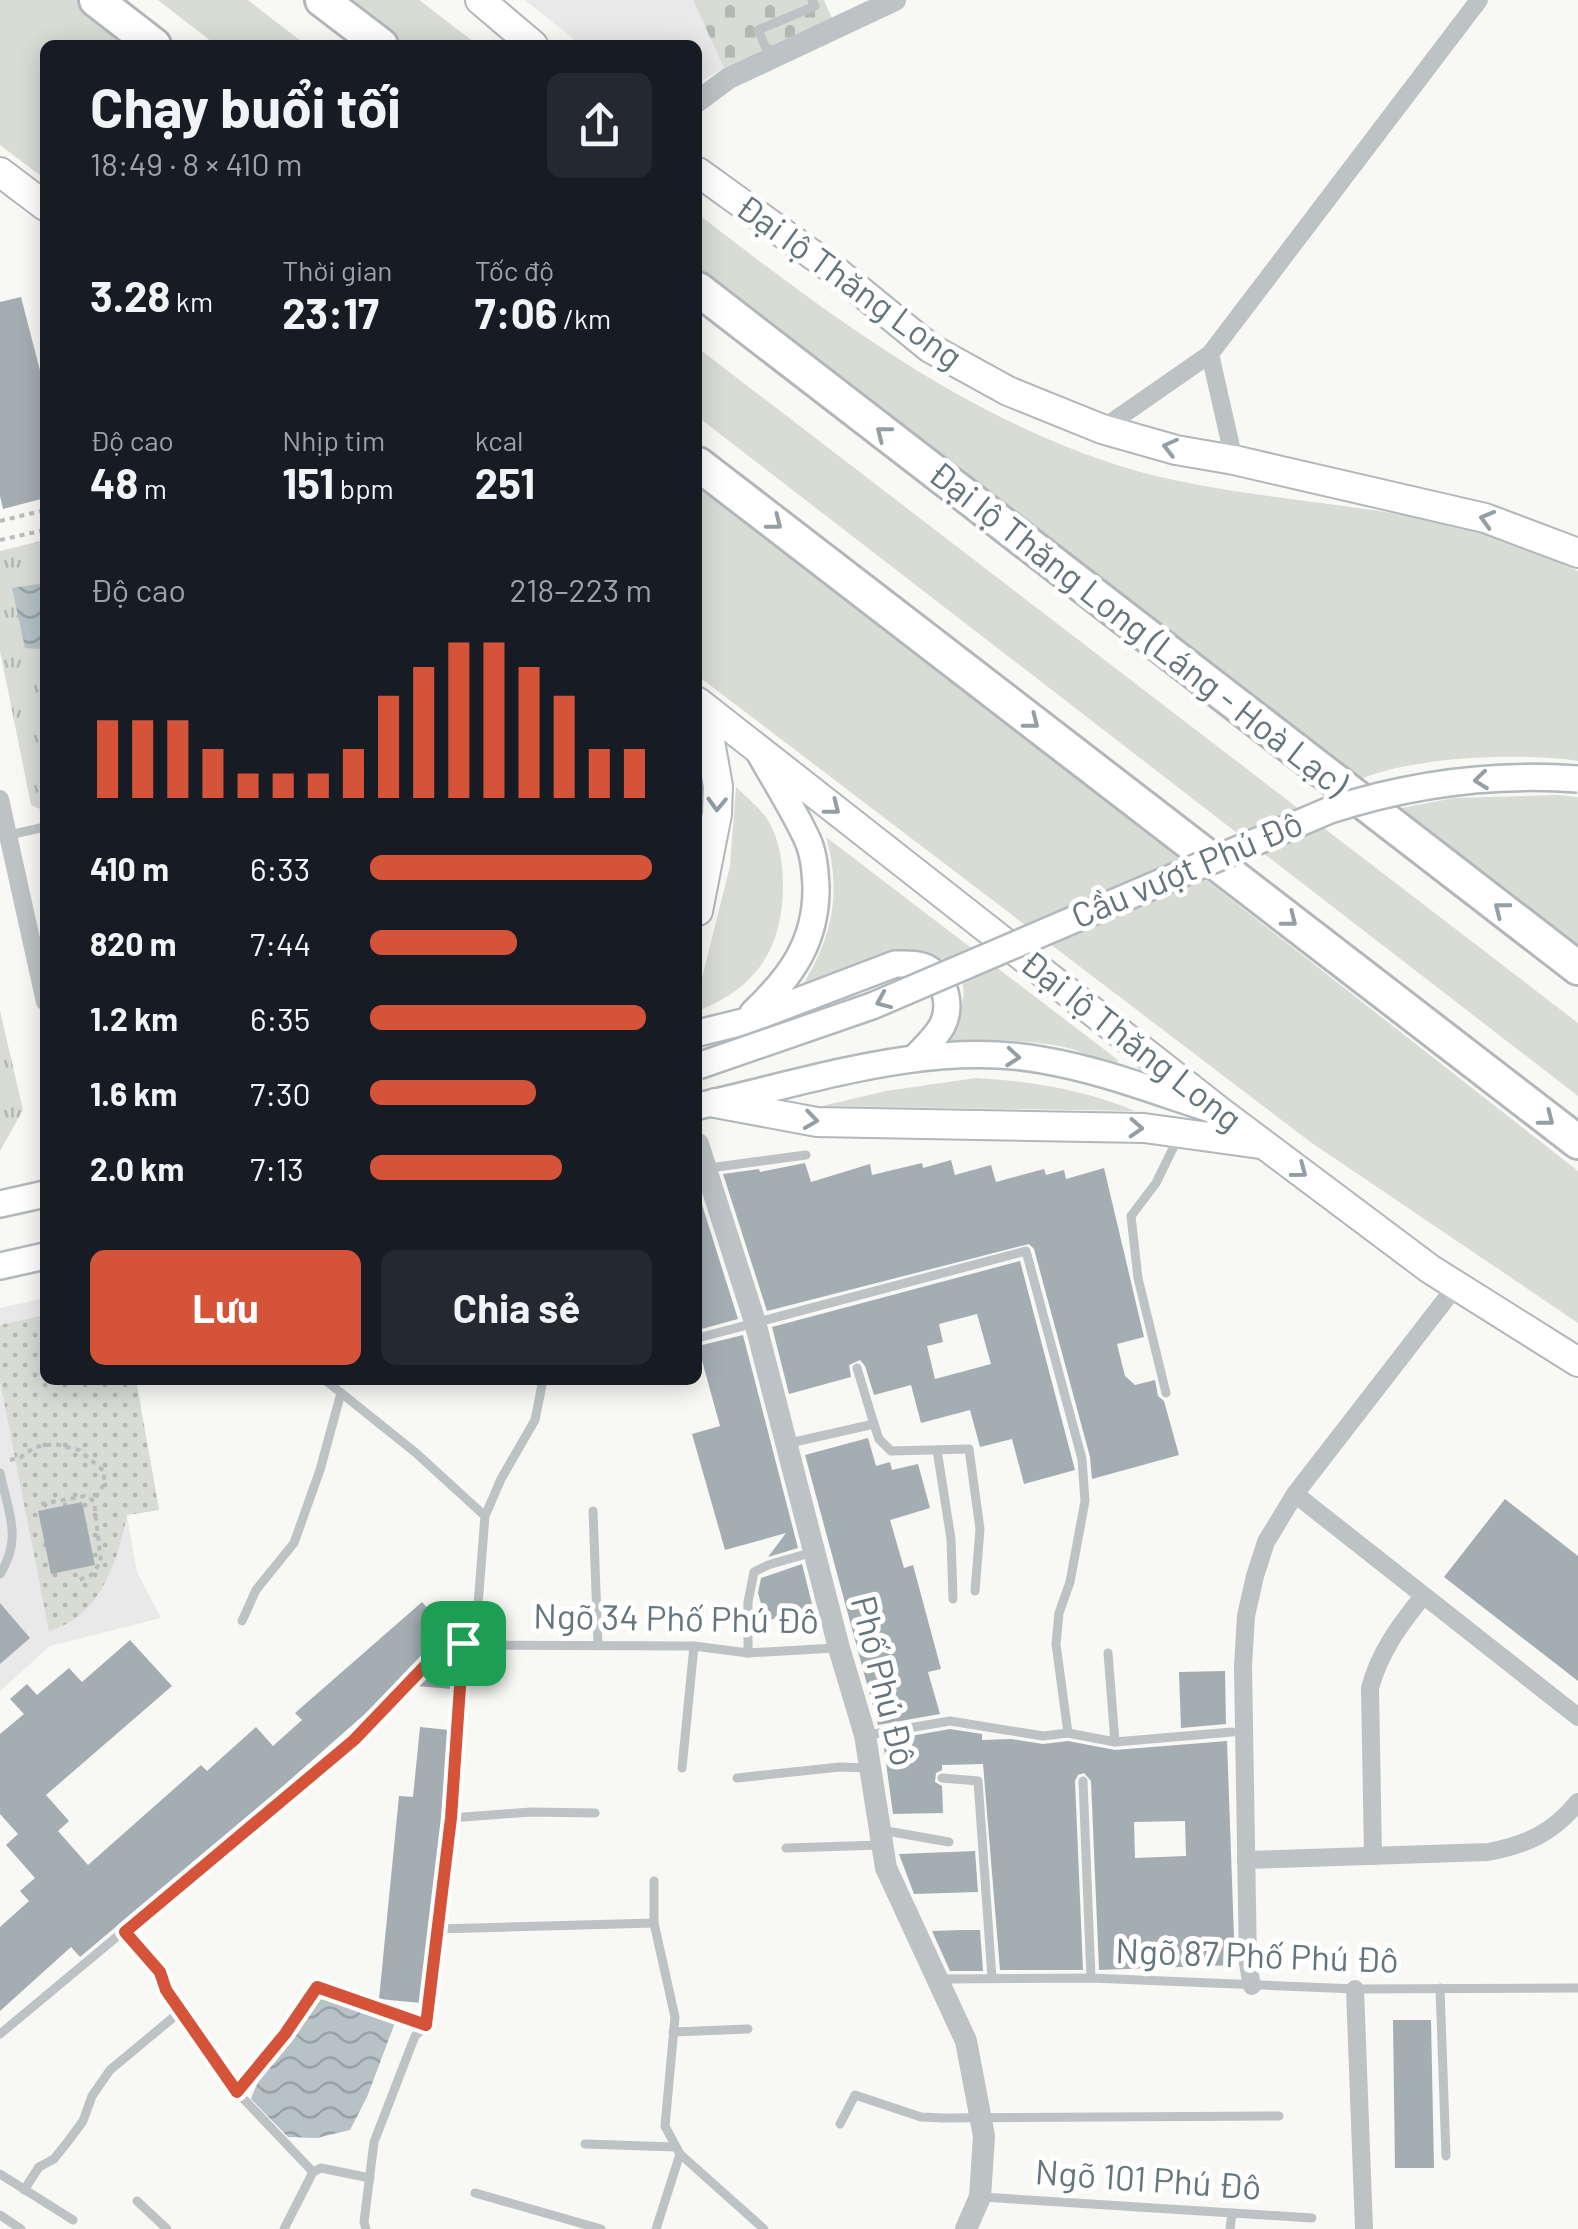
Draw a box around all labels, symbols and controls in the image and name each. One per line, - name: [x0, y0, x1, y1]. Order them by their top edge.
- text: Chạy buổi tối: [90, 73, 401, 139]
- button: share: [547, 73, 652, 178]
- text: 18:49 · 8 × 410 m: [90, 144, 302, 182]
- street label: Đại lộ Thăng Long: [729, 184, 971, 376]
- text: Thời gian: [282, 253, 392, 287]
- text: Tốc độ: [475, 253, 554, 287]
- text: 3.28: [90, 270, 170, 320]
- text: km: [170, 284, 213, 318]
- text: 23:17: [282, 287, 379, 337]
- text: 7:06: [475, 287, 557, 337]
- text: /km: [557, 301, 611, 335]
- text: Độ cao: [90, 423, 174, 457]
- text: Nhịp tim: [282, 423, 385, 457]
- text: kcal: [475, 423, 523, 457]
- one-way arrow: [876, 427, 894, 444]
- one-way arrow: [1162, 438, 1179, 459]
- street label: Đại lộ Thăng Long (Láng - Hoà Lạc): [921, 451, 1358, 805]
- text: 48: [90, 457, 138, 507]
- text: 151: [282, 457, 334, 507]
- text: 251: [475, 457, 535, 507]
- text: m: [138, 471, 167, 505]
- text: bpm: [334, 471, 394, 505]
- one-way arrow: [1479, 510, 1496, 531]
- one-way arrow: [764, 512, 782, 529]
- text: Độ cao: [90, 570, 186, 608]
- text: 218–223 m: [510, 570, 652, 608]
- one-way arrow: [1021, 710, 1039, 727]
- one-way arrow: [1472, 769, 1488, 790]
- one-way arrow: [822, 796, 840, 814]
- one-way arrow: [706, 797, 727, 812]
- street label: Cầu vượt Phú Đô: [1065, 801, 1308, 936]
- text: 410 m: [90, 849, 169, 887]
- text: 6:33: [250, 849, 310, 887]
- one-way arrow: [1494, 903, 1512, 921]
- one-way arrow: [1278, 908, 1296, 926]
- text: 820 m: [90, 924, 177, 962]
- text: 7:44: [250, 924, 311, 962]
- street label: Đại lộ Thăng Long: [1013, 940, 1251, 1139]
- one-way arrow: [875, 989, 893, 1009]
- text: 1.2 km: [90, 999, 178, 1037]
- text: 6:35: [250, 999, 310, 1037]
- one-way arrow: [1006, 1045, 1022, 1067]
- text: 1.6 km: [90, 1074, 177, 1112]
- text: 7:30: [250, 1074, 311, 1112]
- one-way arrow: [1536, 1107, 1554, 1124]
- one-way arrow: [803, 1108, 819, 1129]
- one-way arrow: [1128, 1117, 1144, 1138]
- text: 2.0 km: [90, 1149, 184, 1187]
- text: 7:13: [250, 1149, 304, 1187]
- one-way arrow: [1289, 1160, 1307, 1177]
- button: Lưu: [90, 1250, 361, 1365]
- button: Chia sẻ: [381, 1250, 652, 1365]
- street label: Phố Phú Đô: [844, 1591, 926, 1770]
- street label: Ngõ 34 Phố Phú Đô: [533, 1594, 819, 1640]
- pin: [421, 1601, 506, 1686]
- icon: arrive: [436, 1616, 491, 1671]
- street label: Ngõ 87 Phố Phú Đô: [1115, 1928, 1399, 1980]
- street label: Ngõ 101 Phú Đô: [1034, 2149, 1263, 2207]

